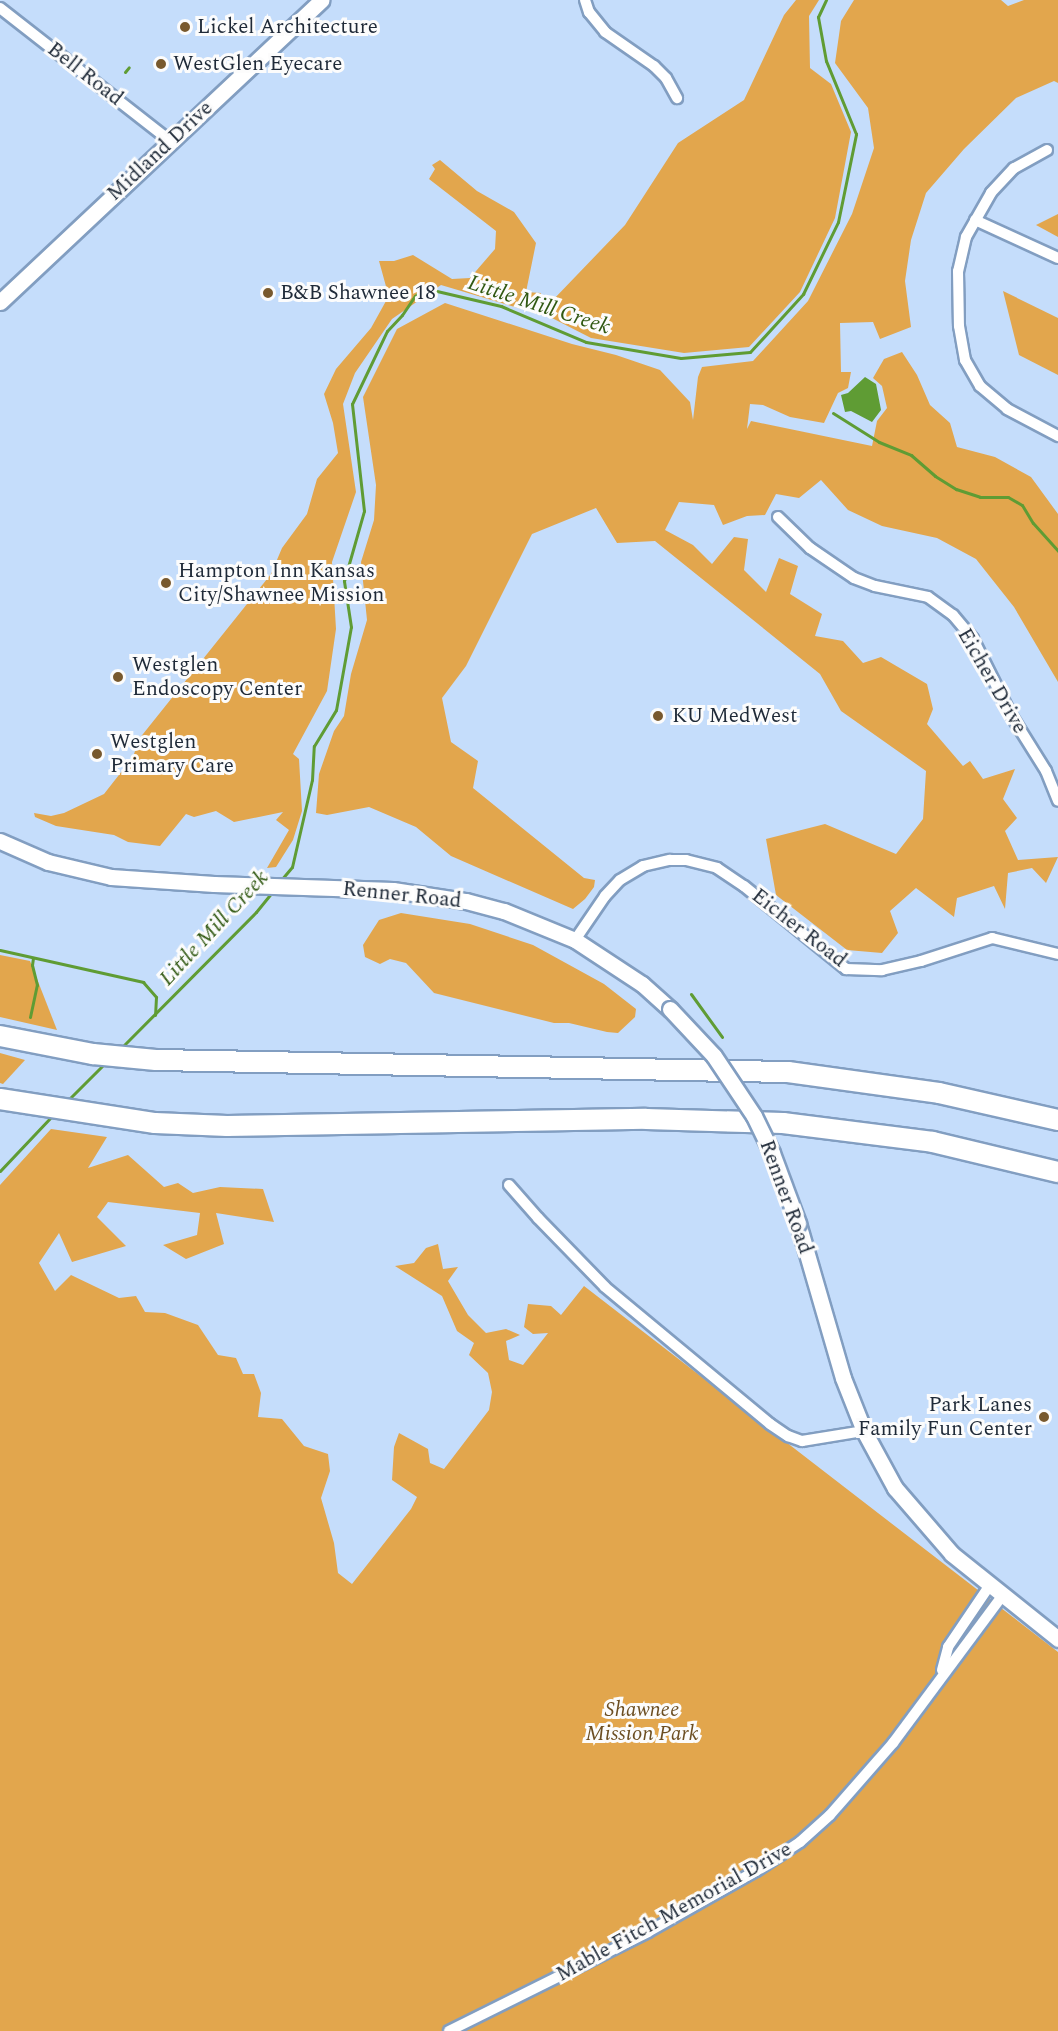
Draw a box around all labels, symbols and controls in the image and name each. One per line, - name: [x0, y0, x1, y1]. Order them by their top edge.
- place label: Lickel Architecture: [197, 14, 378, 40]
- marker: Lickel Architecture: [178, 20, 192, 34]
- street label: Bell Road: [42, 37, 128, 111]
- place label: WestGlen Eyecare: [173, 51, 342, 77]
- marker: WestGlen Eyecare: [154, 57, 168, 71]
- street label: Midland Drive: [102, 96, 218, 206]
- water label: Little Mill Creek: [464, 270, 614, 340]
- place label: B&B Shawnee 18: [280, 280, 436, 306]
- marker: B&B Shawnee 18: [261, 286, 275, 300]
- place label: Hampton Inn Kansas City/Shawnee Mission: [178, 558, 385, 608]
- marker: Hampton Inn Kansas City/Shawnee Mission: [159, 576, 173, 590]
- street label: Eicher Drive: [952, 624, 1032, 738]
- place label: Westglen Endoscopy Center: [132, 652, 302, 702]
- marker: Westglen Endoscopy Center: [109, 668, 127, 686]
- place label: KU MedWest: [672, 703, 797, 729]
- marker: KU MedWest: [649, 707, 667, 725]
- place label: Westglen Primary Care: [110, 729, 234, 779]
- marker: Westglen Primary Care: [88, 745, 106, 763]
- water label: Little Mill Creek: [154, 865, 274, 991]
- street label: Renner Road: [341, 876, 463, 914]
- street label: Eicher Road: [746, 883, 852, 973]
- street label: Renner Road: [754, 1137, 818, 1257]
- place label: Park Lanes Family Fun Center: [858, 1392, 1032, 1442]
- marker: Park Lanes Family Fun Center: [1037, 1410, 1051, 1424]
- park label: Shawnee Mission Park: [585, 1697, 699, 1747]
- street label: Mable Fitch Memorial Drive: [552, 1837, 796, 1987]

